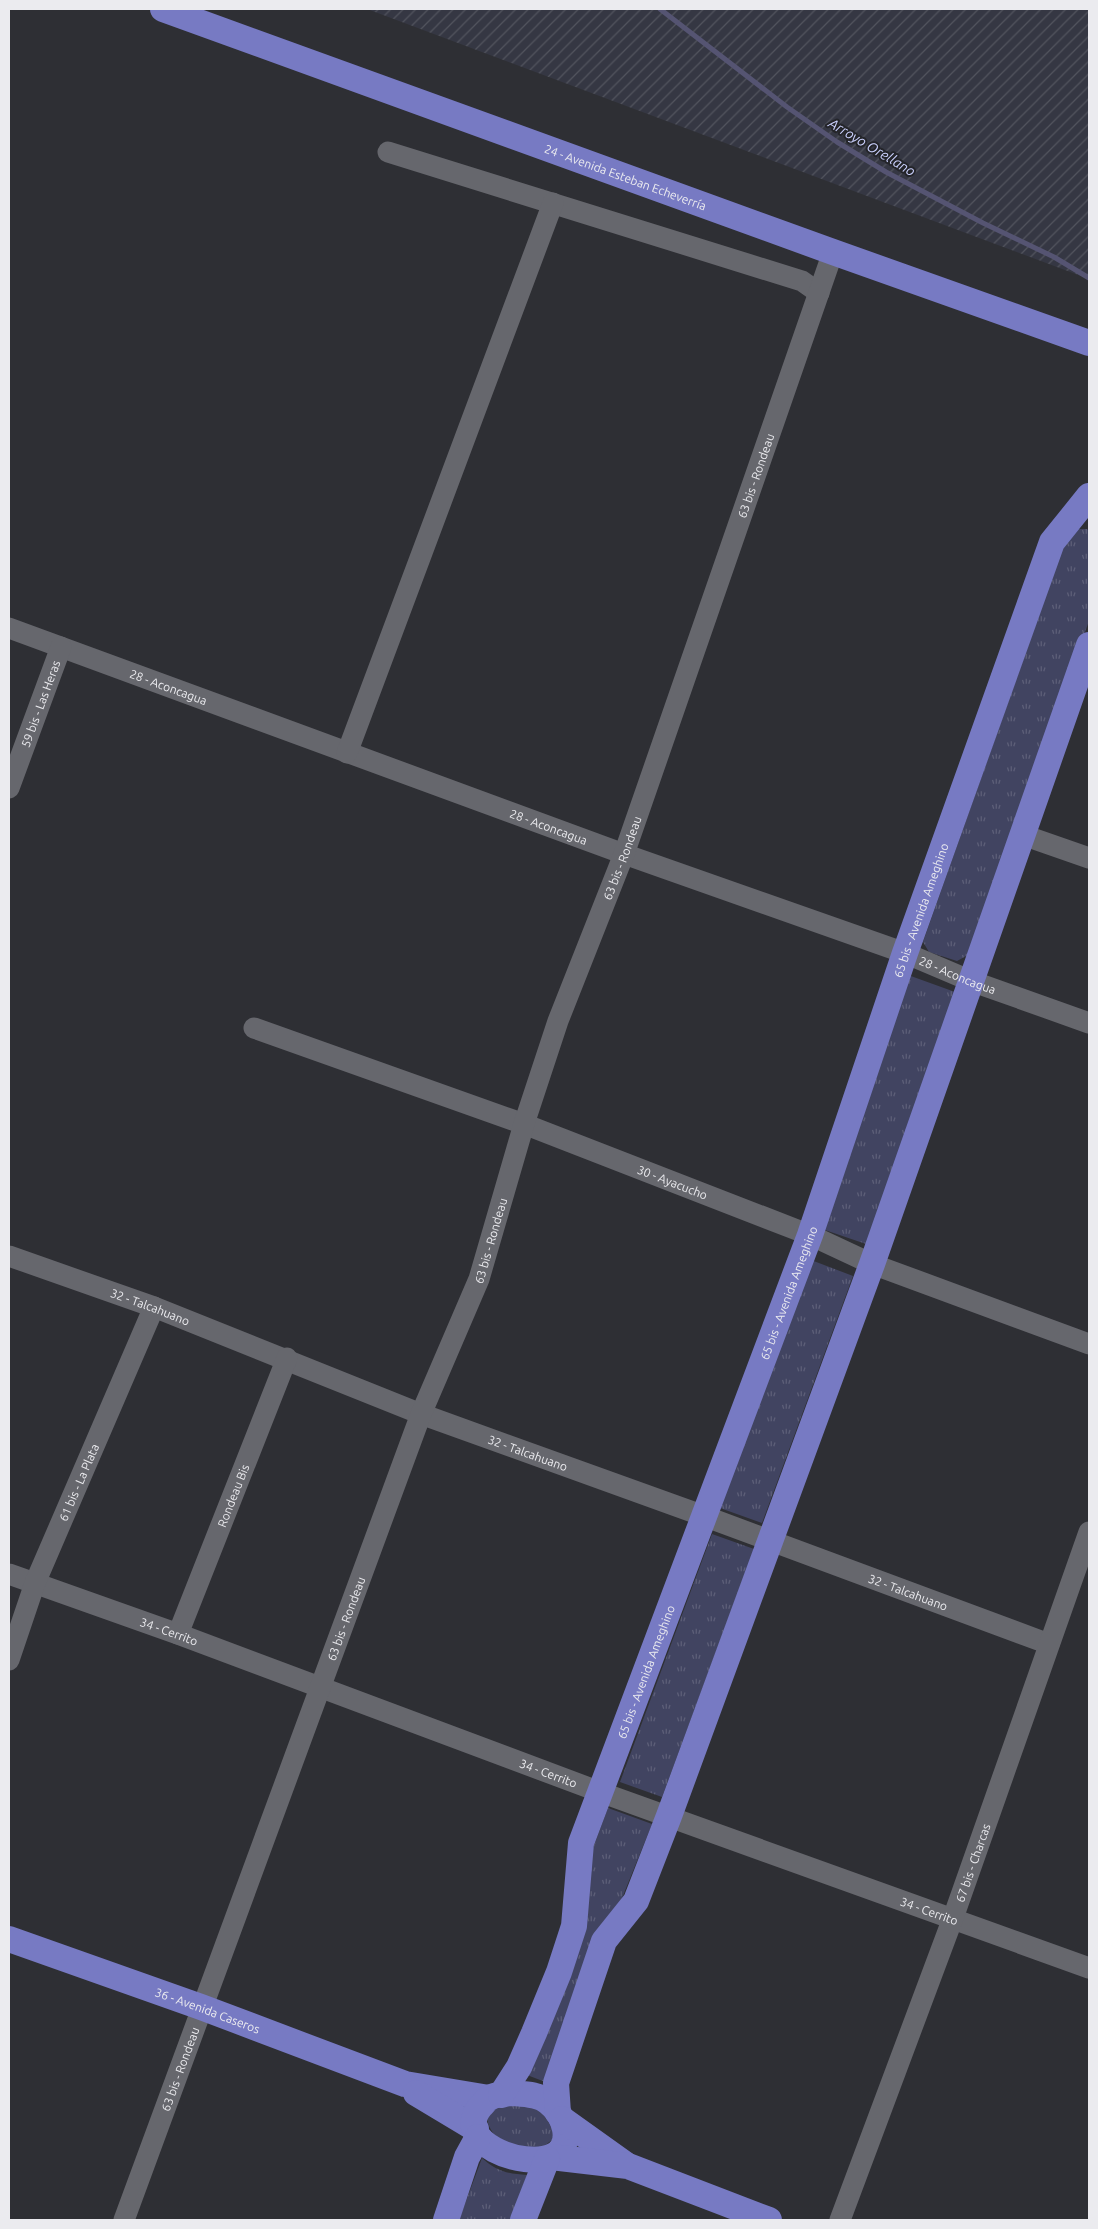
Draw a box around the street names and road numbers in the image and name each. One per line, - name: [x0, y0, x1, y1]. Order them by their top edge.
- street label: 24 - Avenida Esteban Echeverría: [543, 141, 708, 212]
- street label: 63 bis - Rondeau: [735, 432, 776, 519]
- street label: 59 bis - Las Heras: [18, 658, 62, 749]
- street label: 28 - Aconcagua: [128, 666, 209, 707]
- street label: 28 - Aconcagua: [508, 806, 589, 846]
- street label: 63 bis - Rondeau: [600, 814, 643, 902]
- street label: 65 bis - Avenida Ameghino: [891, 841, 950, 979]
- street label: 28 - Aconcagua: [917, 953, 998, 996]
- street label: 30 - Ayacucho: [636, 1162, 710, 1201]
- street label: 63 bis - Rondeau: [471, 1196, 509, 1285]
- street label: 65 bis - Avenida Ameghino: [757, 1224, 819, 1361]
- street label: 32 - Talcahuano: [109, 1286, 192, 1327]
- street label: 32 - Talcahuano: [486, 1432, 569, 1473]
- street label: 61 bis - La Plata: [56, 1442, 101, 1523]
- street label: Rondeau Bis: [214, 1462, 251, 1529]
- street label: 32 - Talcahuano: [867, 1571, 950, 1612]
- street label: 63 bis - Rondeau: [324, 1575, 367, 1662]
- street label: 65 bis - Avenida Ameghino: [614, 1603, 677, 1740]
- street label: 34 - Cerrito: [139, 1615, 200, 1647]
- street label: 34 - Cerrito: [518, 1756, 579, 1789]
- street label: 67 bis - Charcas: [953, 1822, 992, 1904]
- street label: 34 - Cerrito: [899, 1894, 960, 1927]
- street label: 36 - Avenida Caseros: [154, 1985, 262, 2035]
- street label: 63 bis - Rondeau: [158, 2025, 201, 2113]

